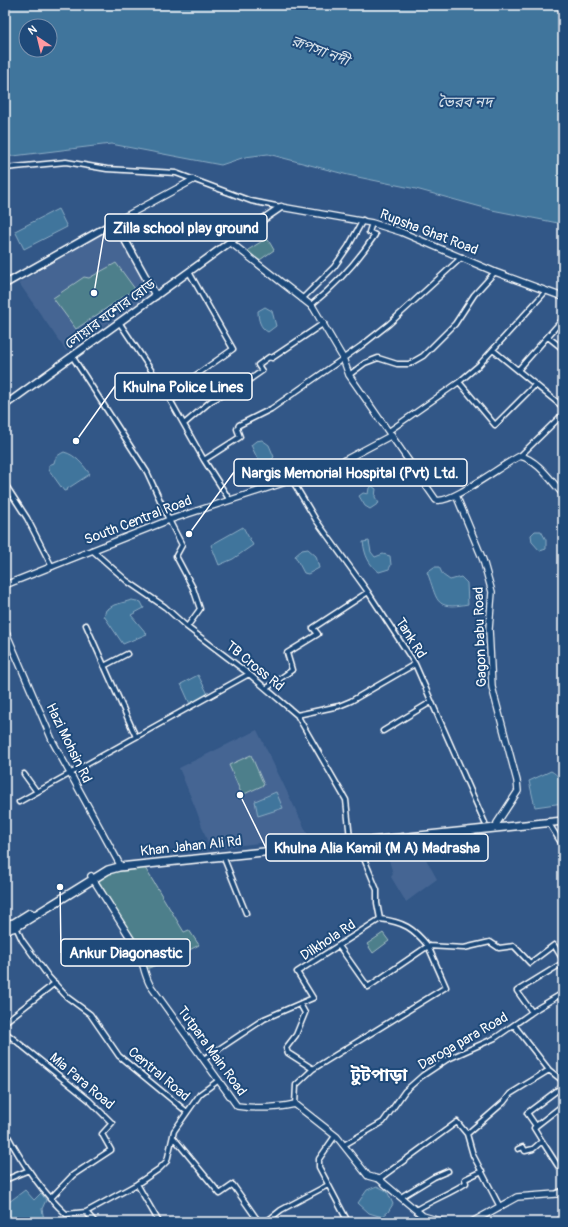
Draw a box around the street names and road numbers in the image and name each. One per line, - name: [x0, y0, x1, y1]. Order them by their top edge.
- street label: Rupsha Ghat Road: [378, 205, 481, 259]
- street label: লোয়ার যশোর রোড: [61, 275, 159, 353]
- street label: South Central Road: [82, 492, 194, 548]
- street label: Gagon babu Road: [470, 586, 490, 688]
- street label: Tank Rd: [392, 615, 430, 662]
- street label: TB Cross Rd: [222, 637, 288, 695]
- street label: Hazi Mohsin Rd: [42, 700, 96, 786]
- street label: Khan Jahan Ali Rd: [139, 832, 243, 860]
- street label: Dilkhola Rd: [297, 916, 359, 964]
- street label: Tutpara Main Road: [174, 1003, 250, 1099]
- street label: Daroga para Road: [415, 1008, 511, 1074]
- street label: Central Road: [125, 1043, 194, 1105]
- street label: Mia Para Road: [46, 1049, 118, 1113]

